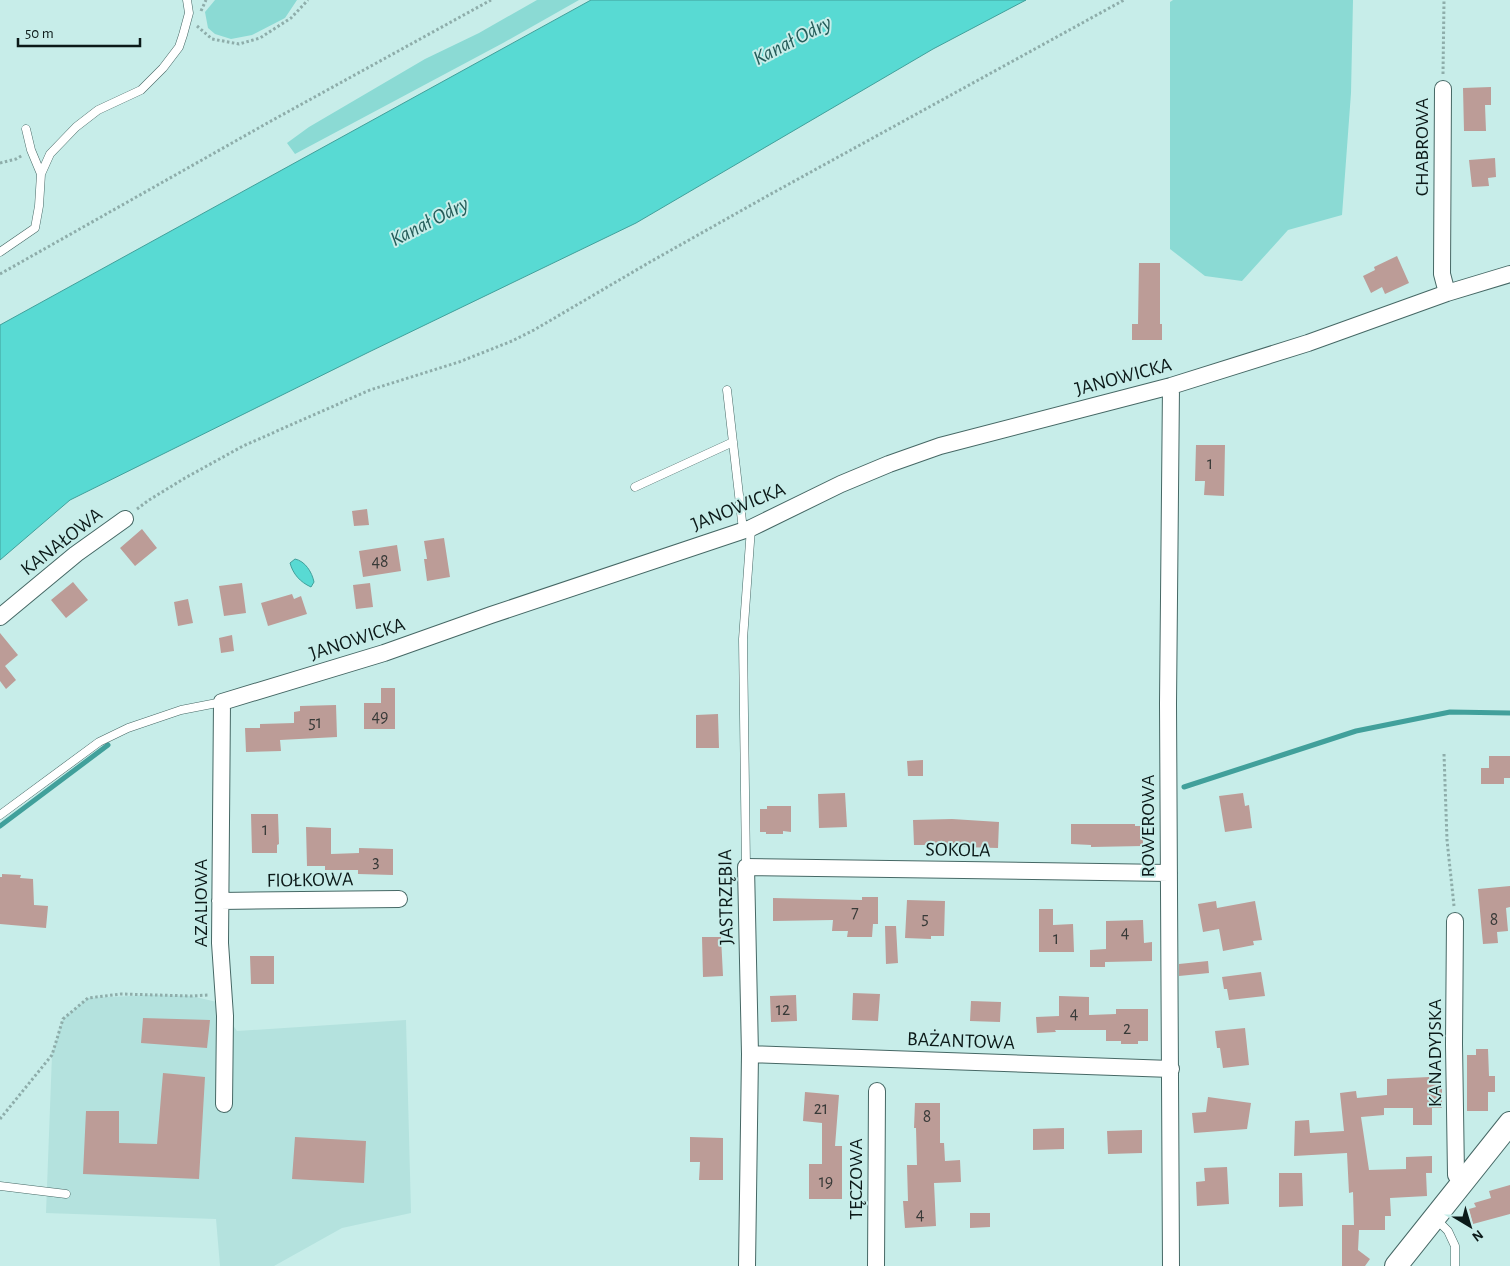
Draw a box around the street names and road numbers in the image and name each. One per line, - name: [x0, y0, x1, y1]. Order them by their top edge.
- street label: CHABROWA: [1412, 97, 1432, 196]
- street label: JANOWICKA: [1073, 354, 1174, 399]
- street label: JANOWICKA: [689, 479, 789, 535]
- street label: KANAŁOWA: [17, 504, 106, 580]
- street label: JANOWICKA: [307, 614, 408, 664]
- street label: ROWEROWA: [1138, 774, 1158, 878]
- street label: SOKOLA: [925, 839, 991, 861]
- street label: JASTRZĘBIA: [715, 849, 737, 945]
- street label: AZALIOWA: [191, 858, 211, 947]
- street label: FIOŁKOWA: [266, 869, 354, 891]
- street label: KANADYJSKA: [1425, 998, 1445, 1107]
- street label: BAŻANTOWA: [907, 1029, 1016, 1053]
- street label: TĘCZOWA: [846, 1138, 866, 1220]

